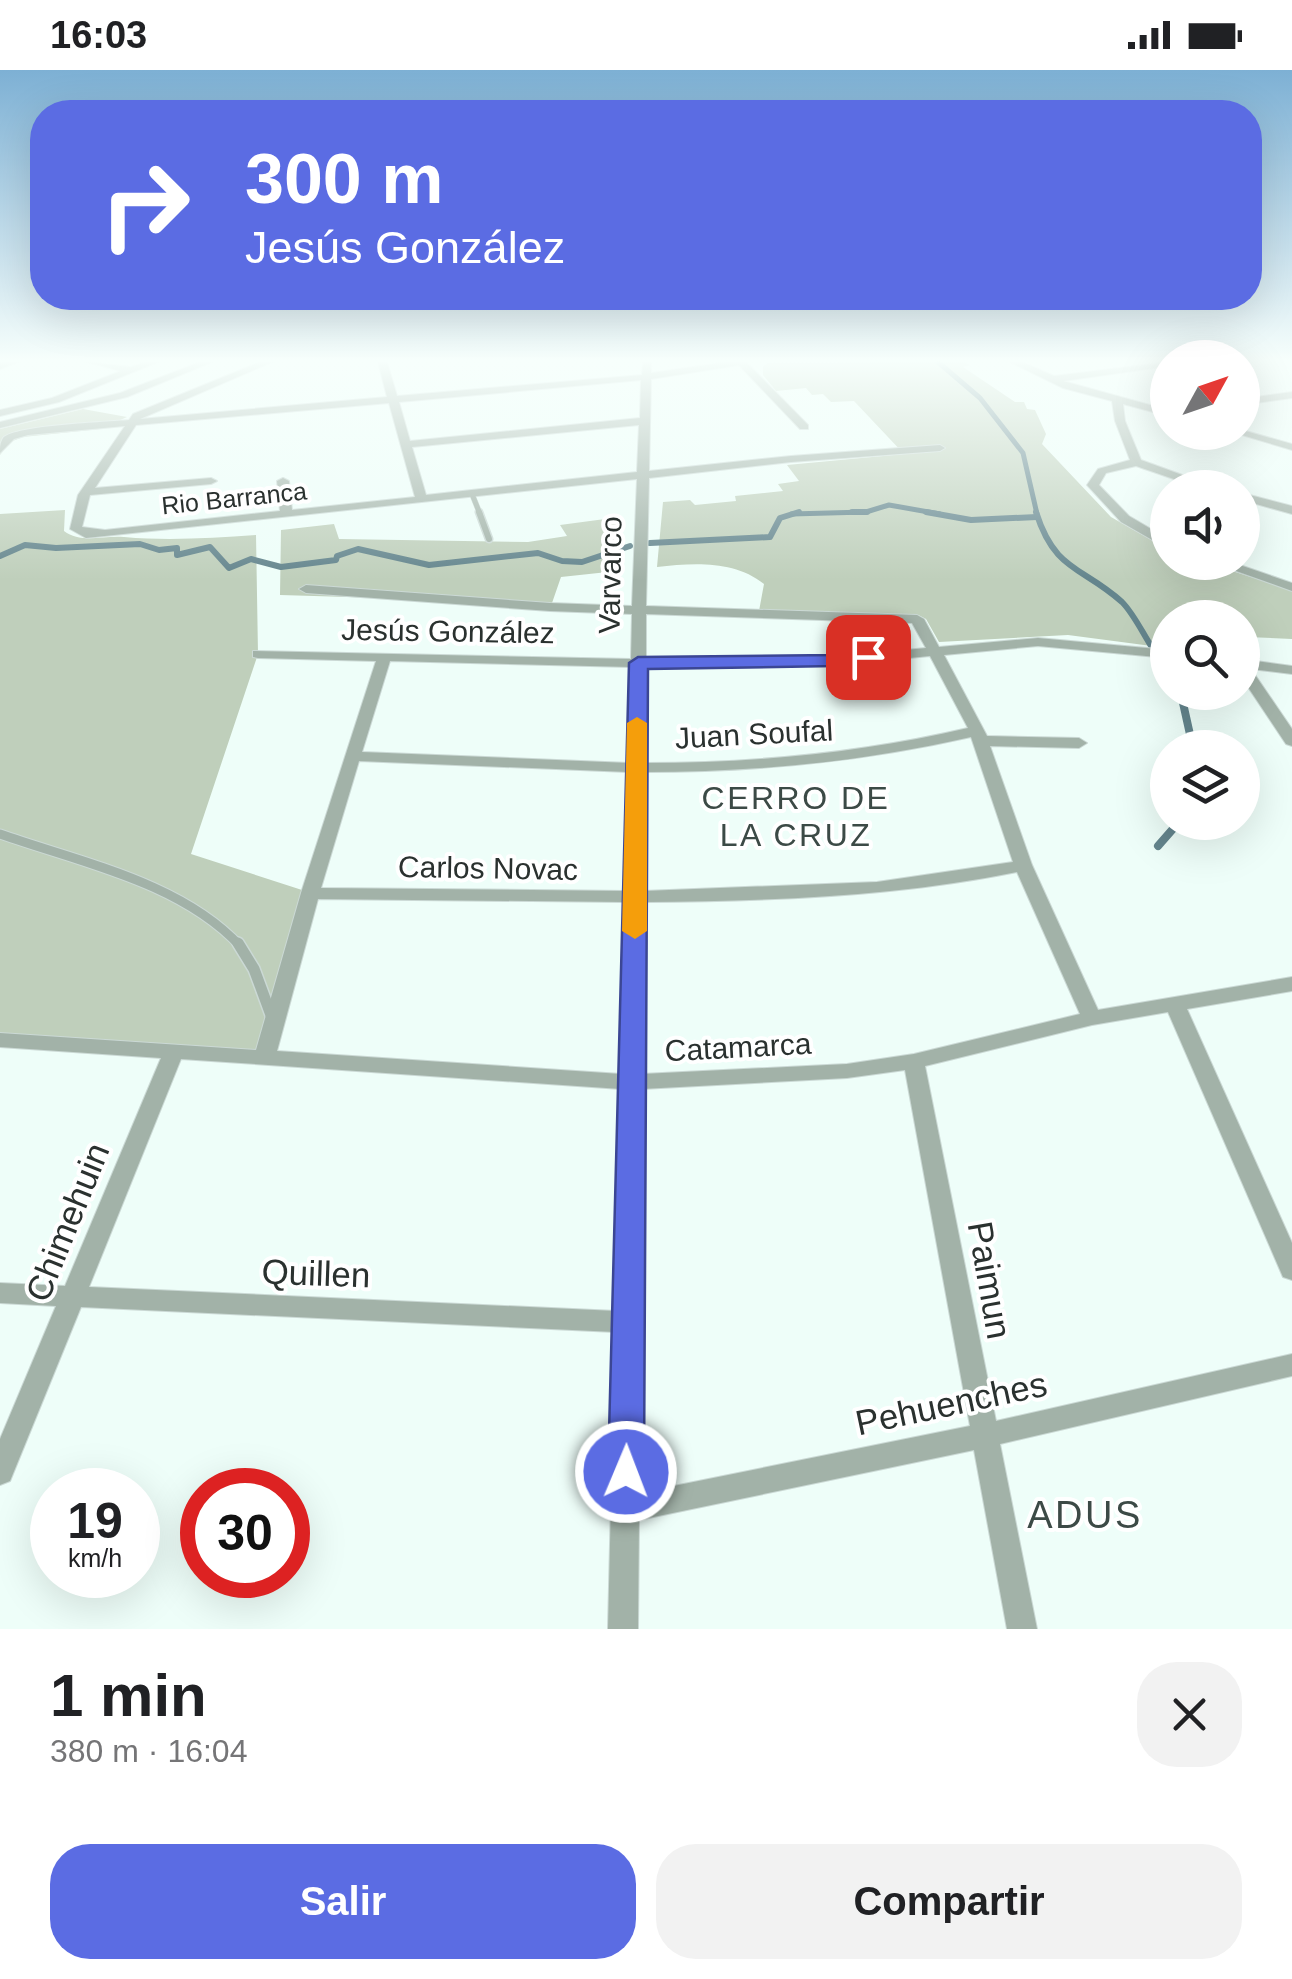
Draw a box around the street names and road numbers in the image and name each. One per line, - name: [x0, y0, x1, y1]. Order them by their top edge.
- street label: Rio Barranca: [160, 476, 308, 520]
- street label: Varvarco: [592, 516, 628, 634]
- street label: Jesús González: [341, 613, 555, 649]
- street label: Juan Soufal: [674, 713, 834, 755]
- street label: Carlos Novac: [398, 850, 578, 886]
- street label: Catamarca: [664, 1027, 812, 1067]
- street label: Chimehuin: [18, 1137, 116, 1307]
- street label: Paimun: [960, 1218, 1020, 1342]
- street label: Quillen: [261, 1252, 371, 1294]
- street label: Pehuenches: [852, 1364, 1050, 1442]

